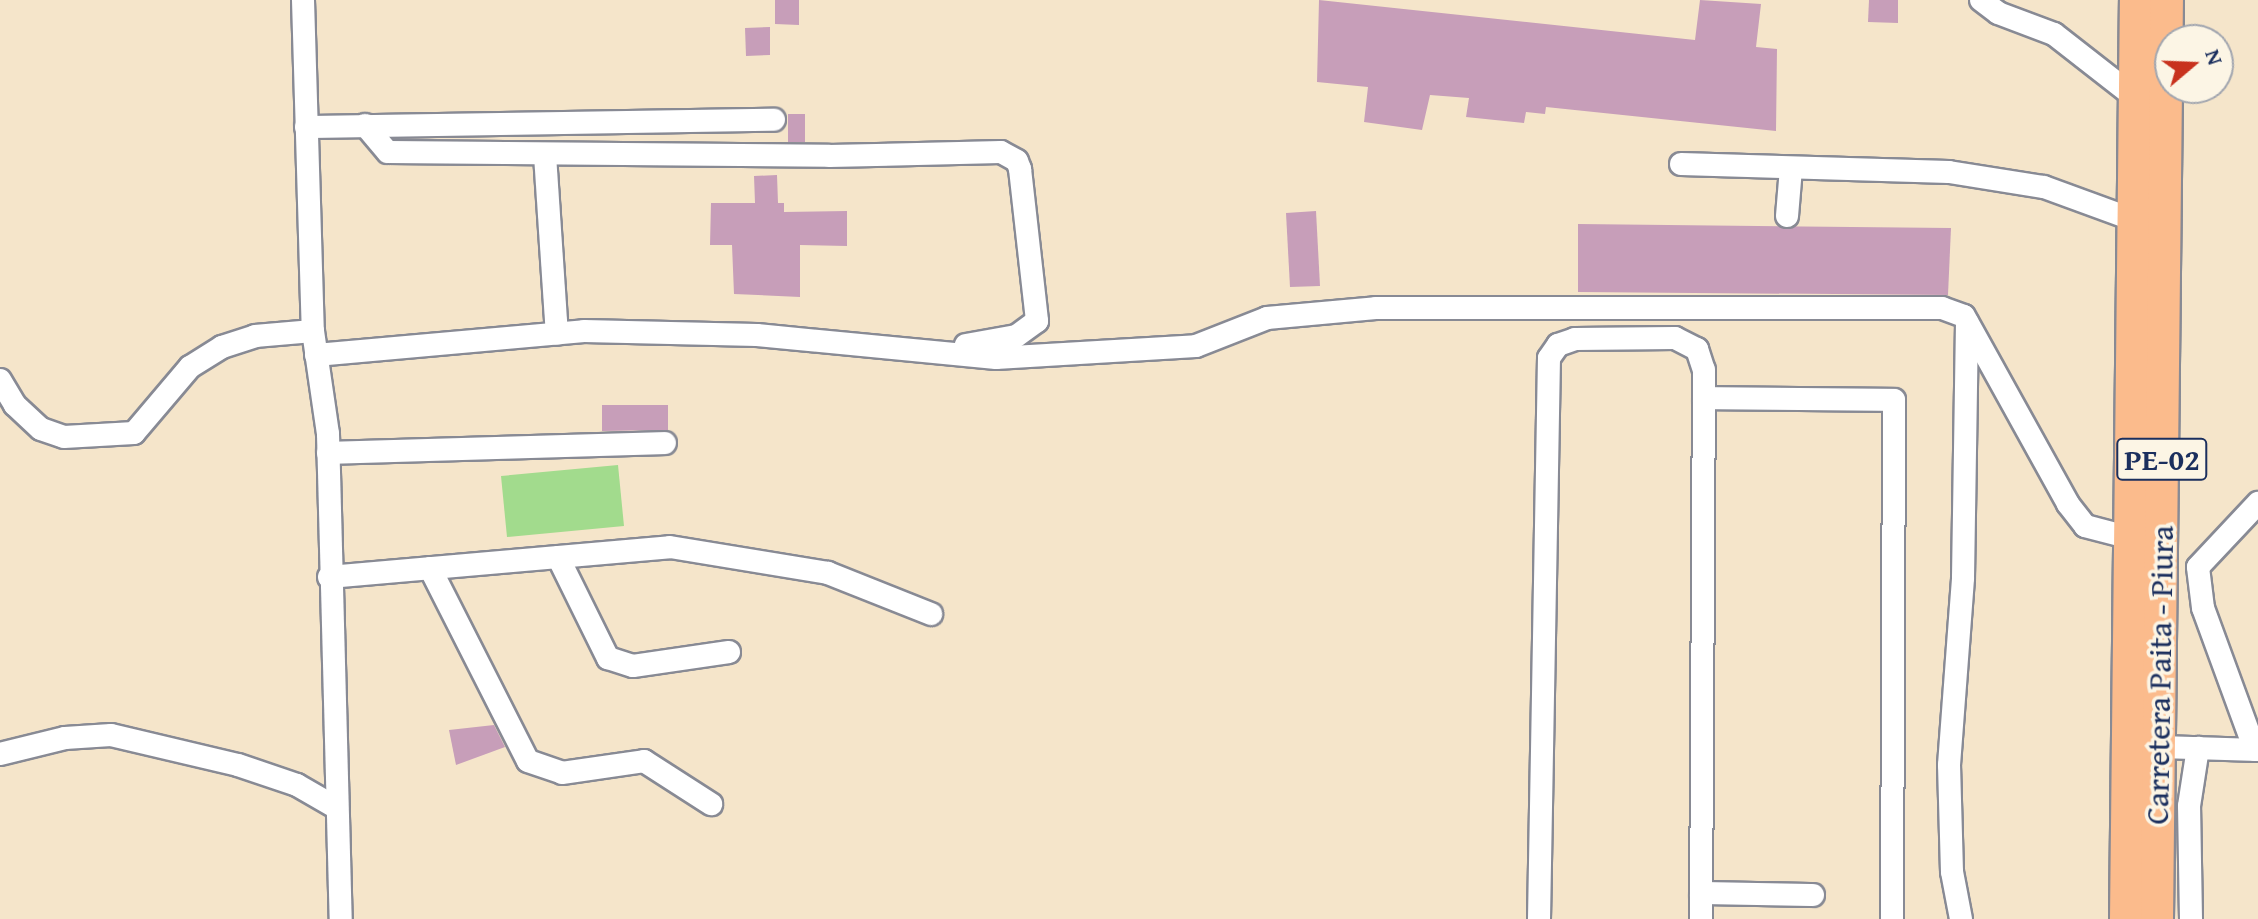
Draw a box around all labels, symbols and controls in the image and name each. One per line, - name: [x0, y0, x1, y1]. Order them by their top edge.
- north arrow: [2154, 24, 2234, 104]
- text: N: [2197, 45, 2232, 69]
- road number: PE-02: [2116, 433, 2208, 485]
- street label: Carretera Paita - Piura: [2138, 525, 2182, 825]

